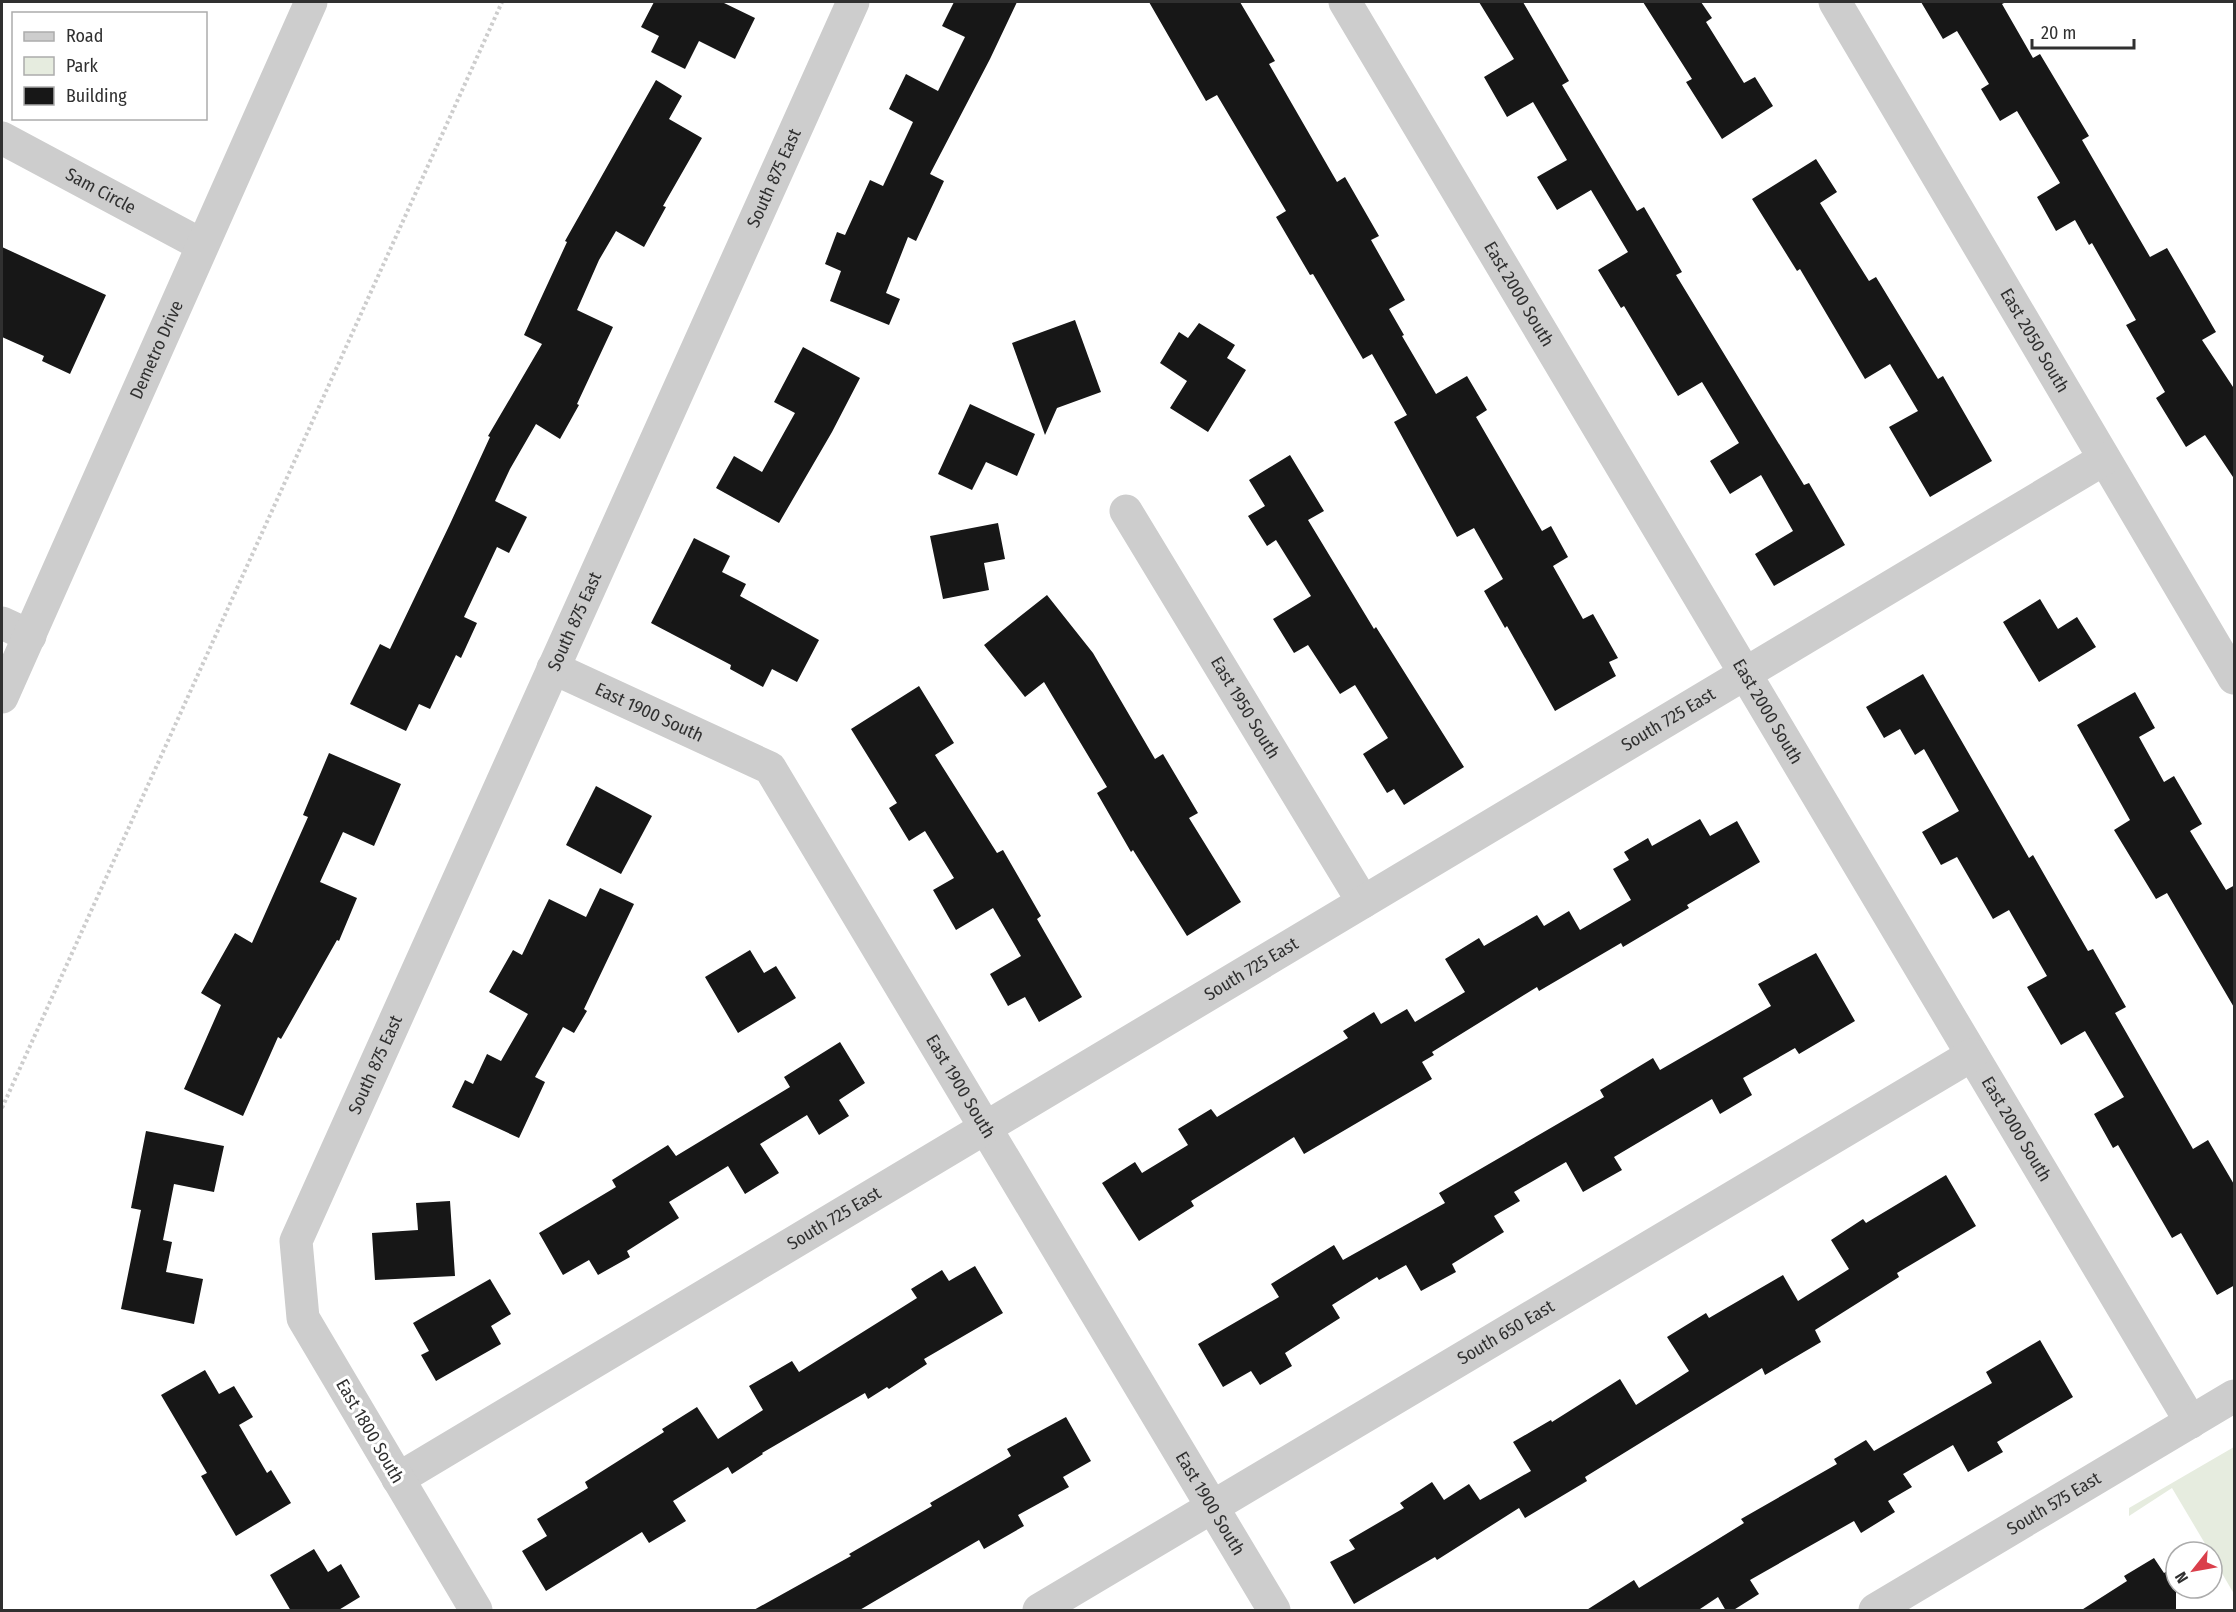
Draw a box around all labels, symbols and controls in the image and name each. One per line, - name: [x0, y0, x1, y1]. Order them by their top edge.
- legend: [12, 12, 207, 120]
- scale bar: [2032, 12, 2134, 50]
- text: 20 m: [2041, 22, 2076, 44]
- text: Road: [66, 25, 103, 47]
- text: Park: [66, 55, 99, 77]
- text: Building: [66, 85, 127, 107]
- street label: South 875 East: [742, 125, 806, 231]
- street label: Sam Circle: [62, 163, 140, 219]
- street label: East 2000 South: [1479, 238, 1559, 351]
- street label: East 2050 South: [1996, 284, 2074, 397]
- street label: Demetro Drive: [125, 297, 188, 403]
- street label: South 875 East: [543, 568, 606, 674]
- street label: East 1950 South: [1206, 653, 1285, 763]
- street label: East 2000 South: [1728, 655, 1807, 768]
- street label: East 1900 South: [592, 678, 707, 747]
- street label: South 725 East: [1617, 683, 1719, 756]
- street label: South 725 East: [1200, 932, 1302, 1005]
- street label: South 875 East: [343, 1012, 407, 1118]
- street label: East 1900 South: [921, 1031, 1000, 1142]
- street label: East 2000 South: [1977, 1073, 2056, 1186]
- street label: South 725 East: [783, 1182, 885, 1255]
- street label: South 650 East: [1453, 1295, 1558, 1370]
- street label: East 1800 South: [331, 1375, 409, 1487]
- street label: East 1900 South: [1171, 1448, 1250, 1559]
- street label: South 575 East: [2003, 1467, 2105, 1540]
- north arrow: [2164, 1540, 2224, 1600]
- text: N: [2171, 1568, 2192, 1586]

